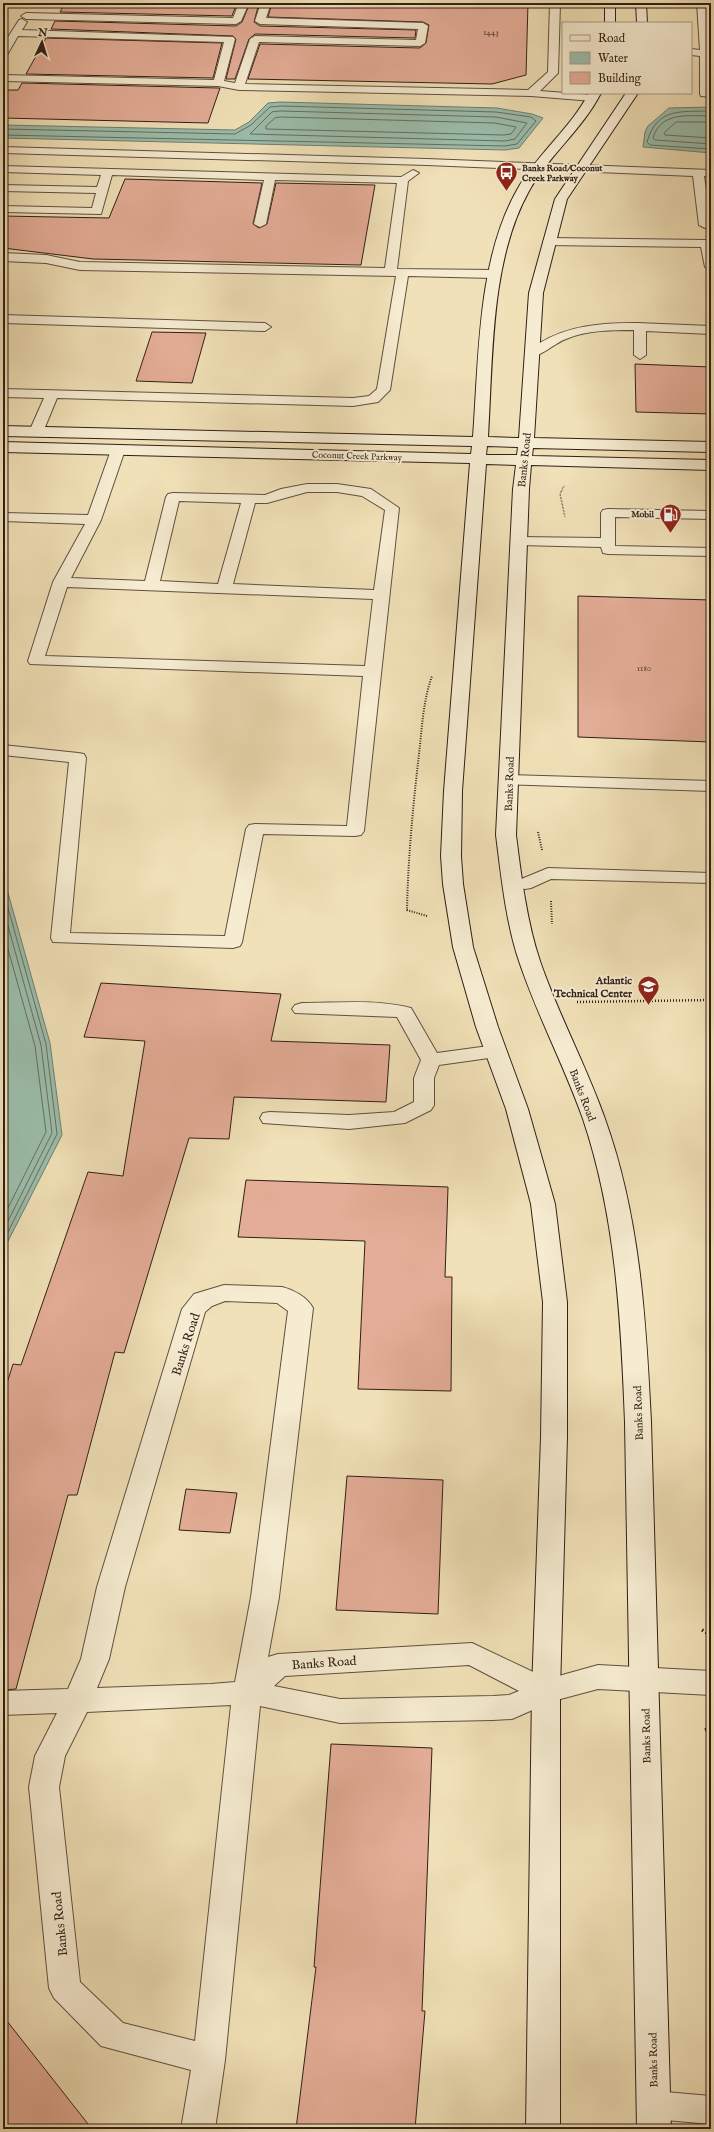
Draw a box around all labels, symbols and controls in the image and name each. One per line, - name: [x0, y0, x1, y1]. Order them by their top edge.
- north arrow: [22, 22, 62, 62]
- legend: [562, 22, 692, 94]
- text: N: [36, 26, 48, 40]
- house number: 1443: [483, 27, 499, 38]
- text: Road: [598, 31, 626, 46]
- text: Water: [598, 51, 629, 66]
- text: Building: [598, 71, 642, 86]
- bus stop icon: Banks Road/Coconut Creek Parkway: [494, 160, 520, 193]
- place label: Banks Road/Coconut Creek Parkway: [522, 163, 603, 184]
- street label: Banks Road: [515, 432, 535, 488]
- street label: Coconut Creek Parkway: [312, 449, 403, 464]
- fuel station icon: Mobil: [657, 501, 683, 534]
- place label: Mobil: [631, 509, 655, 520]
- house number: 1180: [637, 663, 651, 674]
- street label: Banks Road: [502, 756, 518, 812]
- school or university icon: Atlantic Technical Center: [635, 973, 661, 1006]
- place label: Atlantic Technical Center: [553, 974, 633, 1001]
- street label: Banks Road: [566, 1067, 598, 1124]
- street label: Banks Road: [168, 1311, 205, 1378]
- street label: Banks Road: [631, 1385, 647, 1441]
- street label: Banks Road: [291, 1653, 357, 1674]
- street label: Banks Road: [640, 1708, 654, 1764]
- street label: Banks Road: [49, 1891, 72, 1957]
- street label: Banks Road: [647, 2032, 661, 2088]

